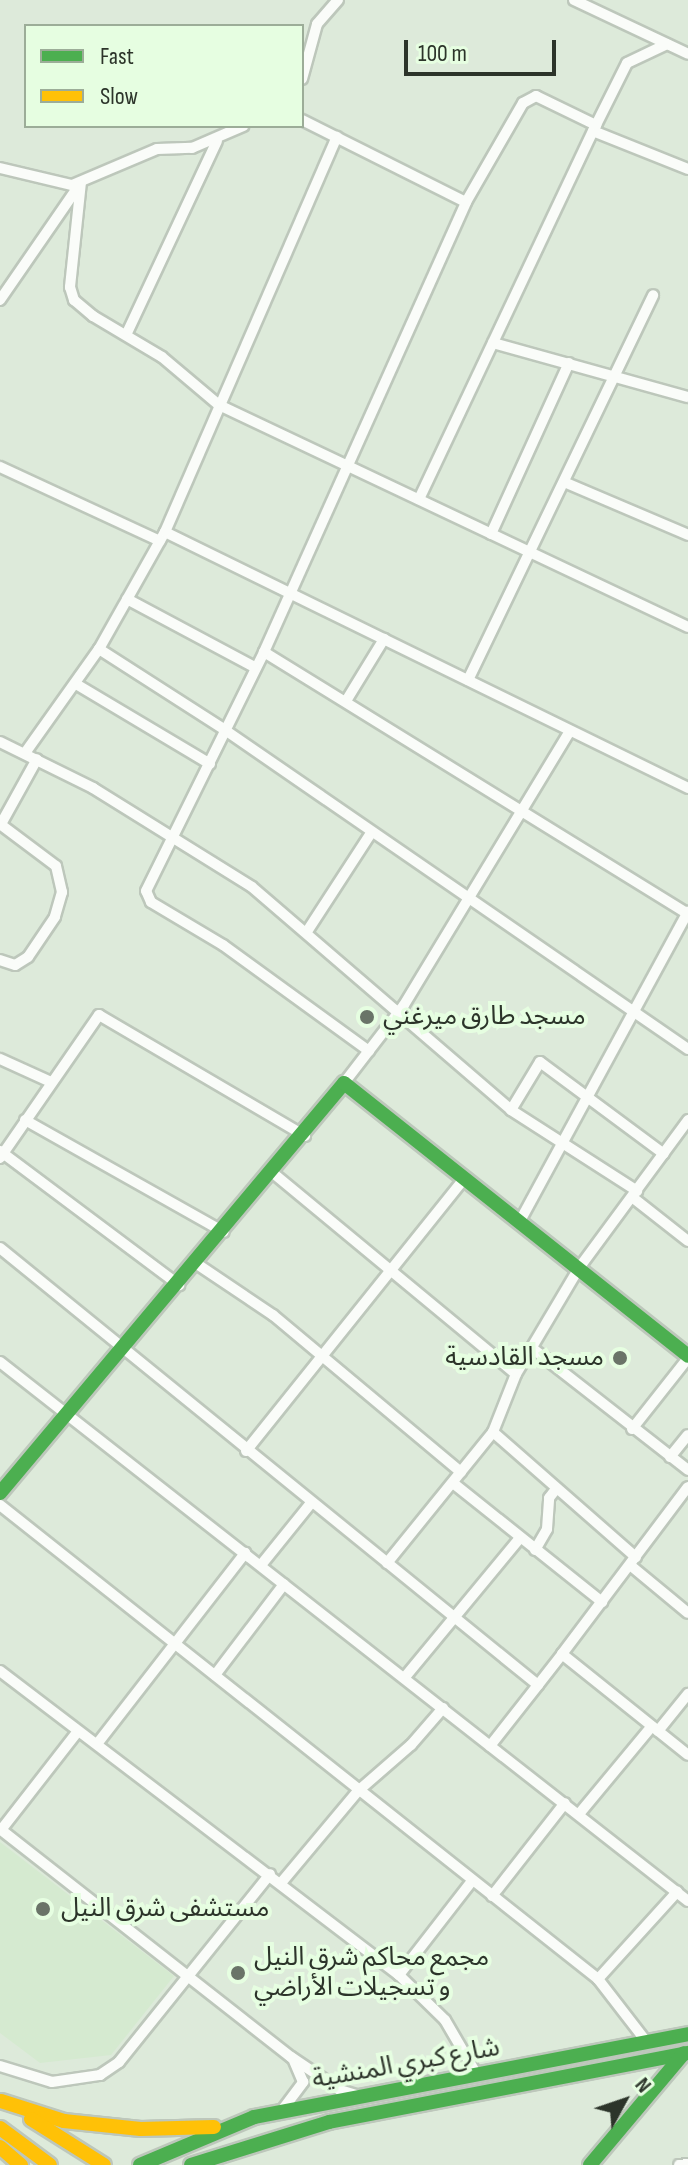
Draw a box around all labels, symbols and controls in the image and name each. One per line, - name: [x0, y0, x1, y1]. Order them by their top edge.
- legend: [24, 24, 304, 128]
- scale bar: [408, 24, 560, 74]
- text: 100 m: [418, 39, 467, 68]
- text: Fast: [100, 42, 134, 71]
- text: Slow: [100, 82, 138, 111]
- place label: مسجد طارق ميرغني: [383, 1001, 586, 1033]
- marker: مسجد طارق ميرغني: [358, 1008, 376, 1026]
- place label: مسجد القادسية: [445, 1342, 604, 1374]
- marker: مسجد القادسية: [611, 1349, 629, 1367]
- place label: مستشفى شرق النيل: [61, 1893, 269, 1925]
- marker: مستشفى شرق النيل: [32, 1898, 54, 1920]
- place label: مجمع محاكم شرق النيل و تسجيلات الأراضي: [254, 1942, 489, 2004]
- marker: مجمع محاكم شرق النيل و تسجيلات الأراضي: [229, 1964, 247, 1982]
- street label: شارع كبري المنشية: [310, 2032, 502, 2096]
- north arrow: [584, 2061, 664, 2141]
- text: N: [629, 2072, 657, 2098]

